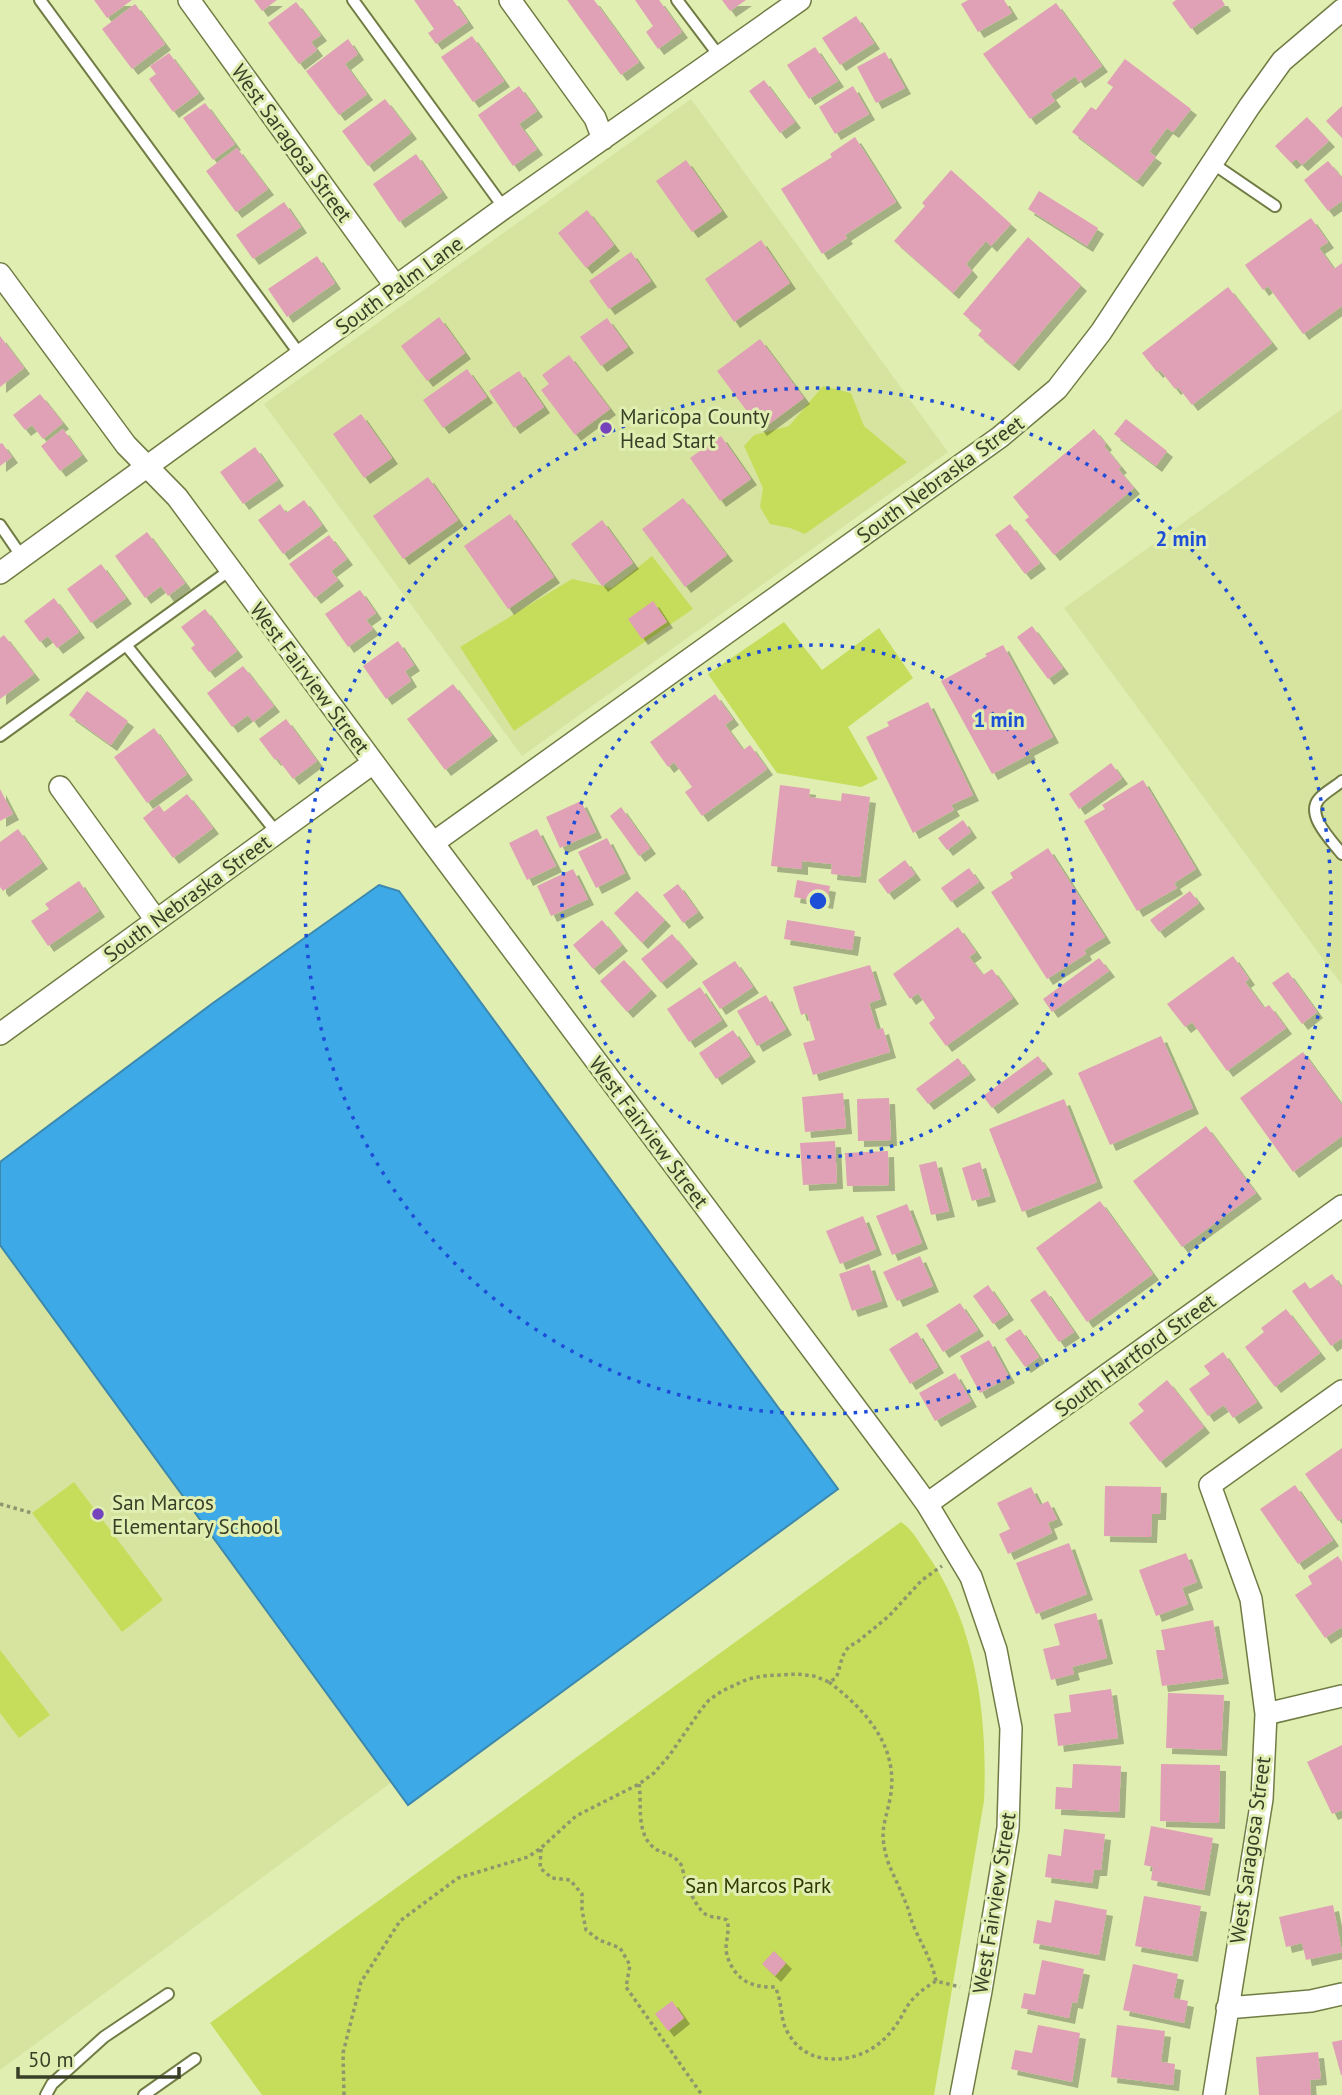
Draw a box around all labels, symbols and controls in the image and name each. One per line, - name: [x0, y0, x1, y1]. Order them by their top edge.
- street label: West Saragosa Street: [226, 59, 358, 227]
- street label: South Palm Lane: [330, 230, 468, 340]
- place label: Maricopa County Head Start: [620, 403, 770, 454]
- street label: South Nebraska Street: [851, 409, 1029, 549]
- marker: Maricopa County Head Start: [598, 420, 614, 436]
- text: 2 min: [1155, 525, 1207, 552]
- street label: West Fairview Street: [244, 597, 376, 759]
- text: 1 min: [973, 706, 1025, 733]
- street label: South Nebraska Street: [98, 828, 276, 968]
- centre of rings: [806, 889, 830, 913]
- street label: West Fairview Street: [583, 1051, 715, 1213]
- street label: South Hartford Street: [1049, 1287, 1221, 1423]
- place label: San Marcos Elementary School: [112, 1489, 279, 1540]
- marker: San Marcos Elementary School: [90, 1506, 106, 1522]
- street label: West Saragosa Street: [1223, 1755, 1277, 1945]
- street label: West Fairview Street: [966, 1810, 1022, 1996]
- park label: San Marcos Park: [685, 1872, 831, 1899]
- scale bar: [18, 2036, 178, 2080]
- text: 50 m: [28, 2046, 74, 2073]

